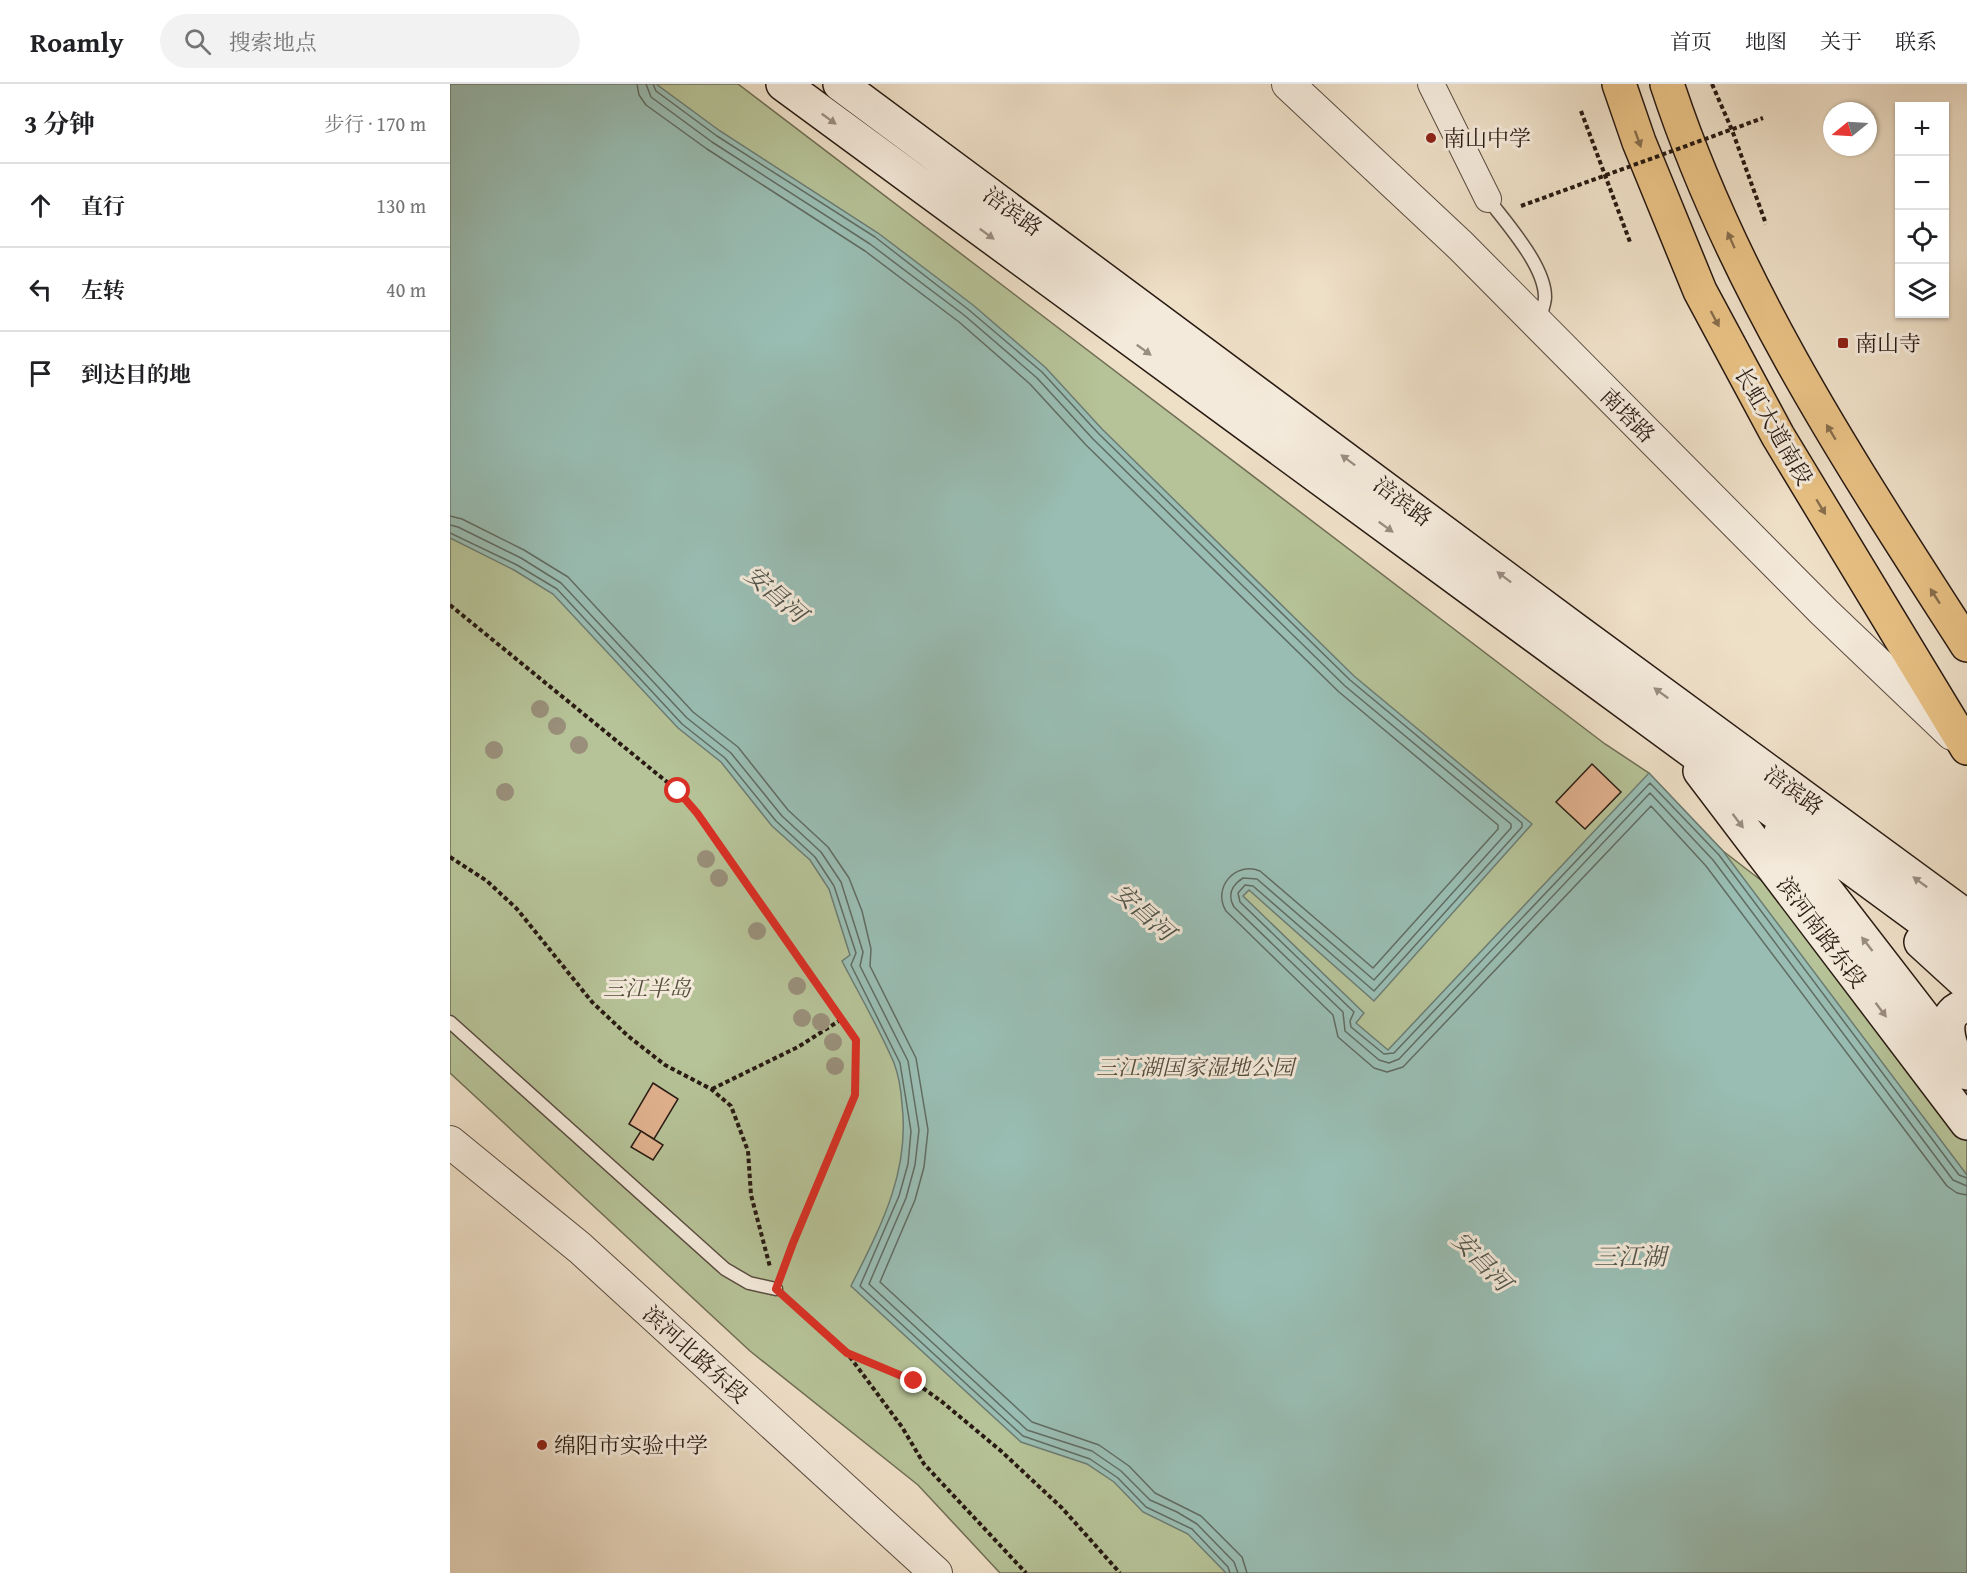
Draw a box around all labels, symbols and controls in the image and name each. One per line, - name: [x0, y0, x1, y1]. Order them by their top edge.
- search box: [160, 14, 580, 68]
- text: Roamly: [30, 21, 124, 62]
- icon: search: [181, 25, 214, 58]
- text: 搜索地点: [229, 26, 317, 58]
- text: 首页: [1670, 26, 1712, 57]
- text: 地图: [1745, 26, 1787, 57]
- text: 关于: [1820, 26, 1862, 57]
- text: 联系: [1895, 26, 1937, 57]
- north arrow: [1823, 102, 1877, 156]
- map controls: [1895, 102, 1949, 318]
- button: +: [1895, 102, 1949, 156]
- text: 3 分钟: [24, 104, 95, 143]
- text: 步行 · 170 m: [324, 109, 426, 138]
- one-way arrow: [821, 113, 837, 125]
- place label: 南山中学: [1443, 122, 1531, 154]
- marker: 南山中学: [1424, 131, 1438, 145]
- one-way arrow: [1633, 131, 1643, 149]
- button: −: [1895, 156, 1949, 210]
- street label: 涪滨路: [977, 179, 1049, 243]
- icon: ahead: [24, 189, 57, 222]
- text: 直行: [81, 190, 125, 222]
- text: 130 m: [376, 191, 426, 220]
- button: locate: [1895, 210, 1949, 264]
- one-way arrow: [979, 228, 994, 240]
- one-way arrow: [1726, 231, 1736, 249]
- button: layers: [1895, 264, 1949, 318]
- icon: left: [24, 273, 57, 306]
- text: 左转: [81, 274, 125, 306]
- text: 40 m: [386, 275, 426, 304]
- one-way arrow: [1710, 310, 1720, 327]
- place label: 南山寺: [1855, 327, 1921, 359]
- marker: 南山寺: [1836, 336, 1850, 350]
- one-way arrow: [1135, 344, 1151, 356]
- icon: arrive: [24, 357, 57, 390]
- text: 到达目的地: [81, 358, 191, 390]
- street label: 长虹大道南段: [1727, 361, 1821, 491]
- street label: 南塔路: [1593, 380, 1663, 450]
- one-way arrow: [1825, 424, 1836, 440]
- one-way arrow: [1340, 454, 1356, 466]
- street label: 涪滨路: [1367, 468, 1439, 534]
- one-way arrow: [1815, 499, 1826, 515]
- one-way arrow: [1377, 521, 1393, 533]
- water label: 安昌河: [737, 557, 818, 633]
- one-way arrow: [1496, 571, 1512, 583]
- one-way arrow: [1930, 588, 1941, 604]
- one-way arrow: [1653, 687, 1669, 699]
- street label: 涪滨路: [1758, 758, 1830, 822]
- route start: [664, 777, 690, 803]
- one-way arrow: [1732, 813, 1744, 829]
- street label: 滨河南路东段: [1769, 870, 1875, 994]
- water label: 安昌河: [1106, 875, 1185, 952]
- one-way arrow: [1912, 876, 1928, 888]
- one-way arrow: [1861, 936, 1873, 952]
- park label: 三江半岛: [603, 972, 692, 1004]
- one-way arrow: [1875, 1003, 1887, 1018]
- park label: 三江湖国家湿地公园: [1096, 1051, 1297, 1083]
- water label: 安昌河: [1444, 1223, 1522, 1302]
- water label: 三江湖: [1594, 1239, 1670, 1274]
- street label: 滨河北路东段: [636, 1298, 756, 1410]
- route end: [900, 1367, 926, 1393]
- place label: 绵阳市实验中学: [554, 1429, 708, 1461]
- marker: 绵阳市实验中学: [535, 1438, 549, 1452]

